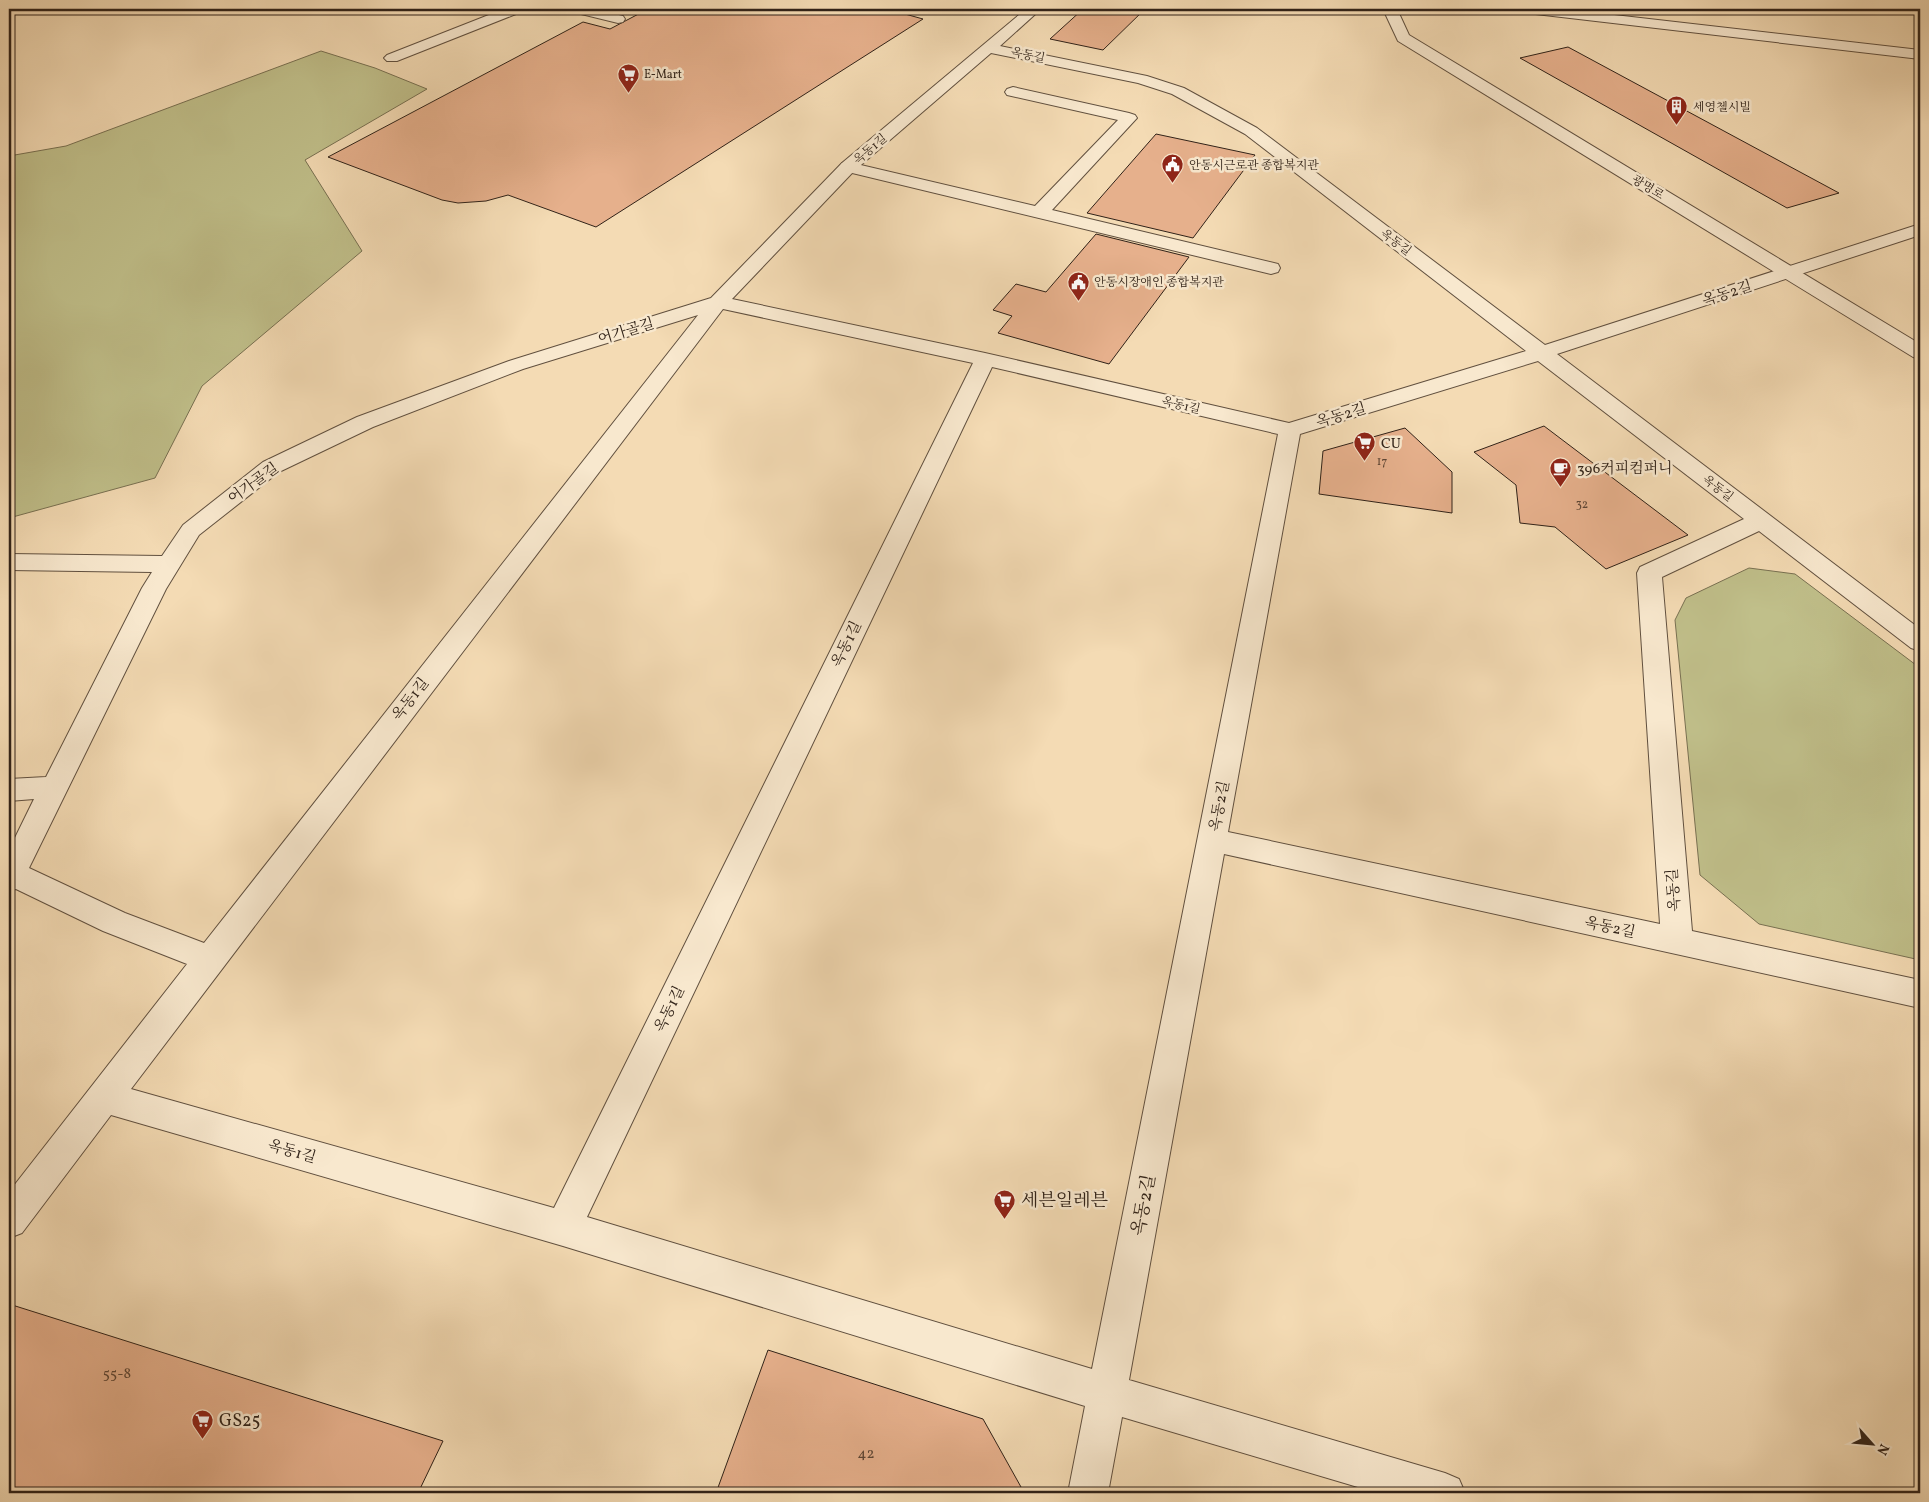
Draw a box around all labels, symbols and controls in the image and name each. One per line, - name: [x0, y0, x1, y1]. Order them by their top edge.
- street label: 옥동길: [1009, 45, 1046, 67]
- supermarket icon: E-Mart: [616, 62, 640, 93]
- place label: E-Mart: [644, 67, 682, 83]
- building icon: 세영첼시빌: [1665, 95, 1689, 126]
- place label: 세영첼시빌: [1693, 100, 1751, 116]
- street label: 옥동1길: [850, 131, 891, 169]
- public building icon: 안동시근로관 종합복지관: [1161, 153, 1185, 184]
- place label: 안동시근로관 종합복지관: [1189, 158, 1319, 174]
- street label: 광명로: [1628, 172, 1667, 204]
- street label: 옥동길: [1377, 226, 1414, 260]
- public building icon: 안동시장애인 종합복지관: [1066, 270, 1090, 301]
- place label: 안동시장애인 종합복지관: [1094, 275, 1224, 291]
- street label: 옥동2길: [1700, 276, 1755, 312]
- street label: 어가골길: [596, 314, 657, 351]
- street label: 옥동1길: [1160, 394, 1202, 418]
- street label: 옥동2길: [1314, 399, 1369, 434]
- supermarket icon: CU: [1353, 431, 1377, 462]
- place label: CU: [1381, 434, 1401, 455]
- house number: 17: [1377, 454, 1387, 470]
- cafe icon: 396커피컴퍼니: [1549, 456, 1573, 487]
- street label: 어가골길: [224, 459, 284, 510]
- place label: 396커피컴퍼니: [1577, 459, 1673, 480]
- street label: 옥동길: [1699, 472, 1736, 506]
- house number: 32: [1576, 497, 1588, 513]
- street label: 옥동1길: [827, 618, 868, 671]
- street label: 옥동1길: [388, 674, 435, 726]
- street label: 옥동2길: [1205, 779, 1236, 834]
- street label: 옥동길: [1663, 867, 1686, 912]
- street label: 옥동2길: [1582, 913, 1637, 944]
- street label: 옥동1길: [650, 983, 691, 1036]
- street label: 옥동1길: [265, 1136, 318, 1169]
- street label: 옥동2길: [1126, 1173, 1163, 1238]
- supermarket icon: 세븐일레븐: [993, 1188, 1017, 1219]
- place label: 세븐일레븐: [1021, 1189, 1109, 1214]
- house number: 55-8: [103, 1364, 131, 1385]
- supermarket icon: GS25: [191, 1408, 215, 1439]
- place label: GS25: [219, 1409, 260, 1434]
- north arrow: [1846, 1420, 1896, 1470]
- text: N: [1871, 1440, 1893, 1458]
- house number: 42: [857, 1444, 875, 1465]

